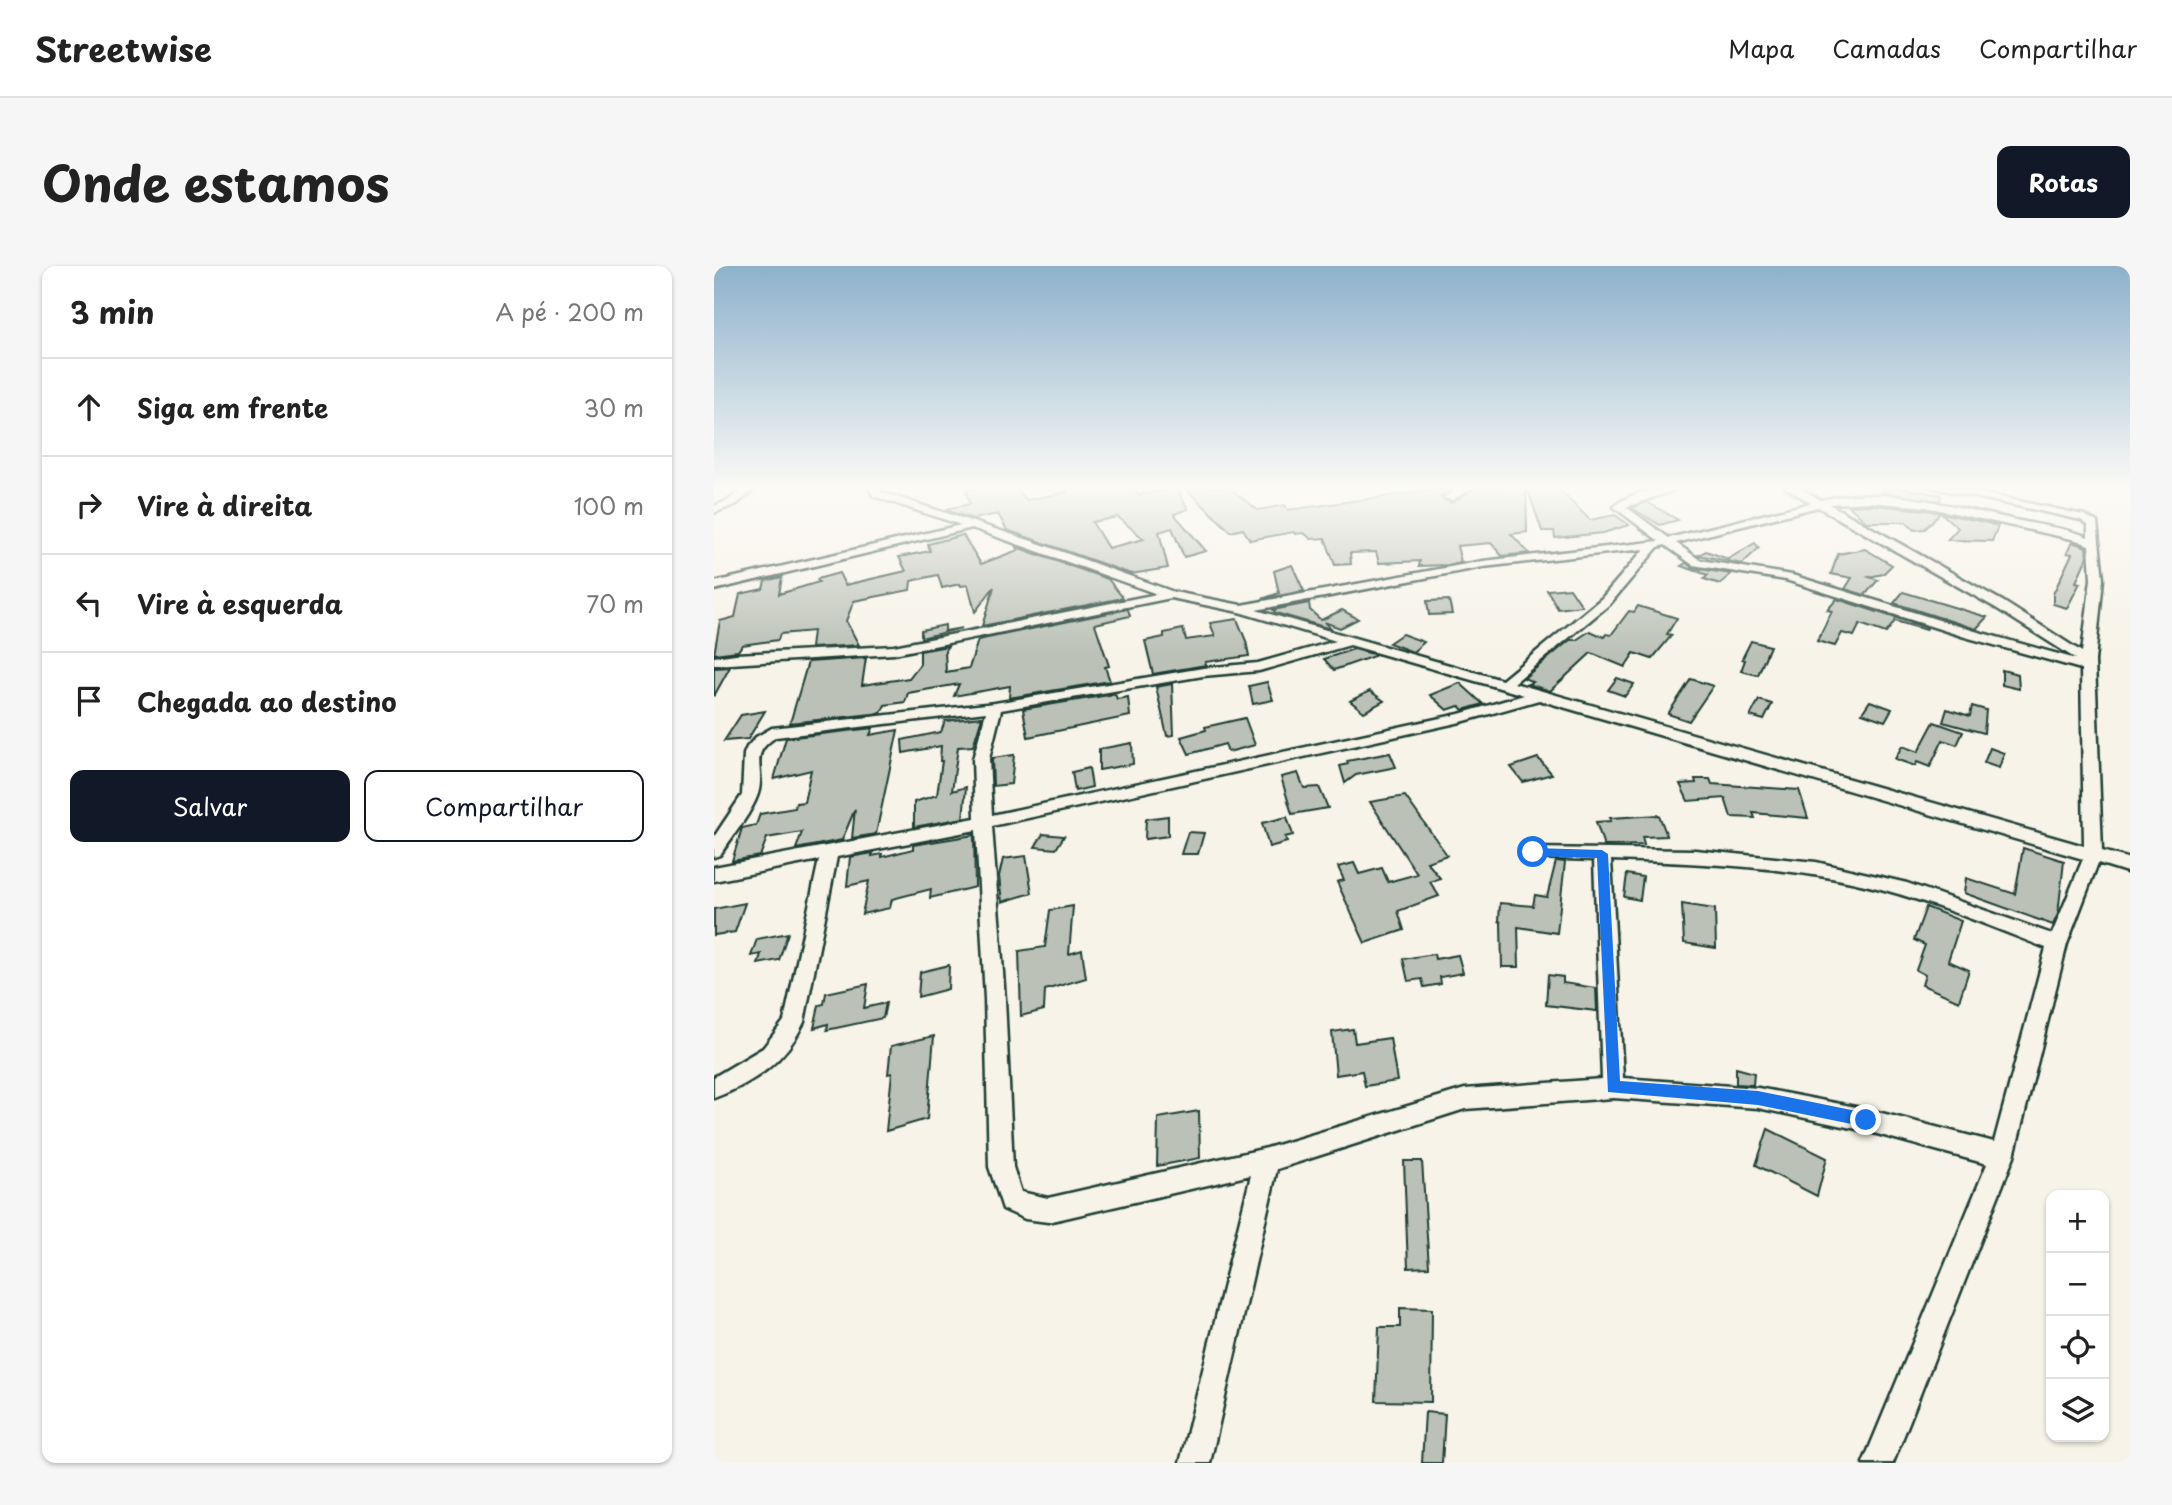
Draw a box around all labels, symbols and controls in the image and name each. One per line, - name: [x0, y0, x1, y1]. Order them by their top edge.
- text: Streetwise: [35, 23, 212, 73]
- text: Mapa: [1728, 30, 1794, 66]
- text: Camadas: [1832, 30, 1941, 66]
- text: Compartilhar: [1979, 30, 2137, 66]
- text: Onde estamos: [42, 145, 389, 219]
- button: Rotas: [1997, 146, 2130, 218]
- text: 3 min: [70, 289, 155, 334]
- text: A pé · 200 m: [496, 294, 644, 329]
- icon: ahead: [70, 388, 108, 426]
- text: Siga em frente: [137, 388, 328, 427]
- text: 30 m: [583, 390, 644, 425]
- icon: right: [70, 486, 108, 524]
- text: Vire à direita: [137, 486, 312, 525]
- text: 100 m: [574, 488, 644, 523]
- icon: left: [70, 584, 108, 622]
- text: Vire à esquerda: [137, 584, 343, 623]
- text: 70 m: [586, 586, 644, 621]
- icon: arrive: [70, 682, 108, 720]
- text: Chegada ao destino: [137, 682, 396, 721]
- button: Salvar: [70, 770, 350, 842]
- button: Compartilhar: [364, 770, 644, 842]
- route start: [1517, 836, 1548, 867]
- route end: [1850, 1104, 1881, 1135]
- map controls: [2046, 1190, 2109, 1442]
- button: +: [2046, 1190, 2109, 1253]
- button: −: [2046, 1253, 2109, 1316]
- button: locate: [2046, 1316, 2109, 1379]
- button: layers: [2046, 1379, 2109, 1442]

